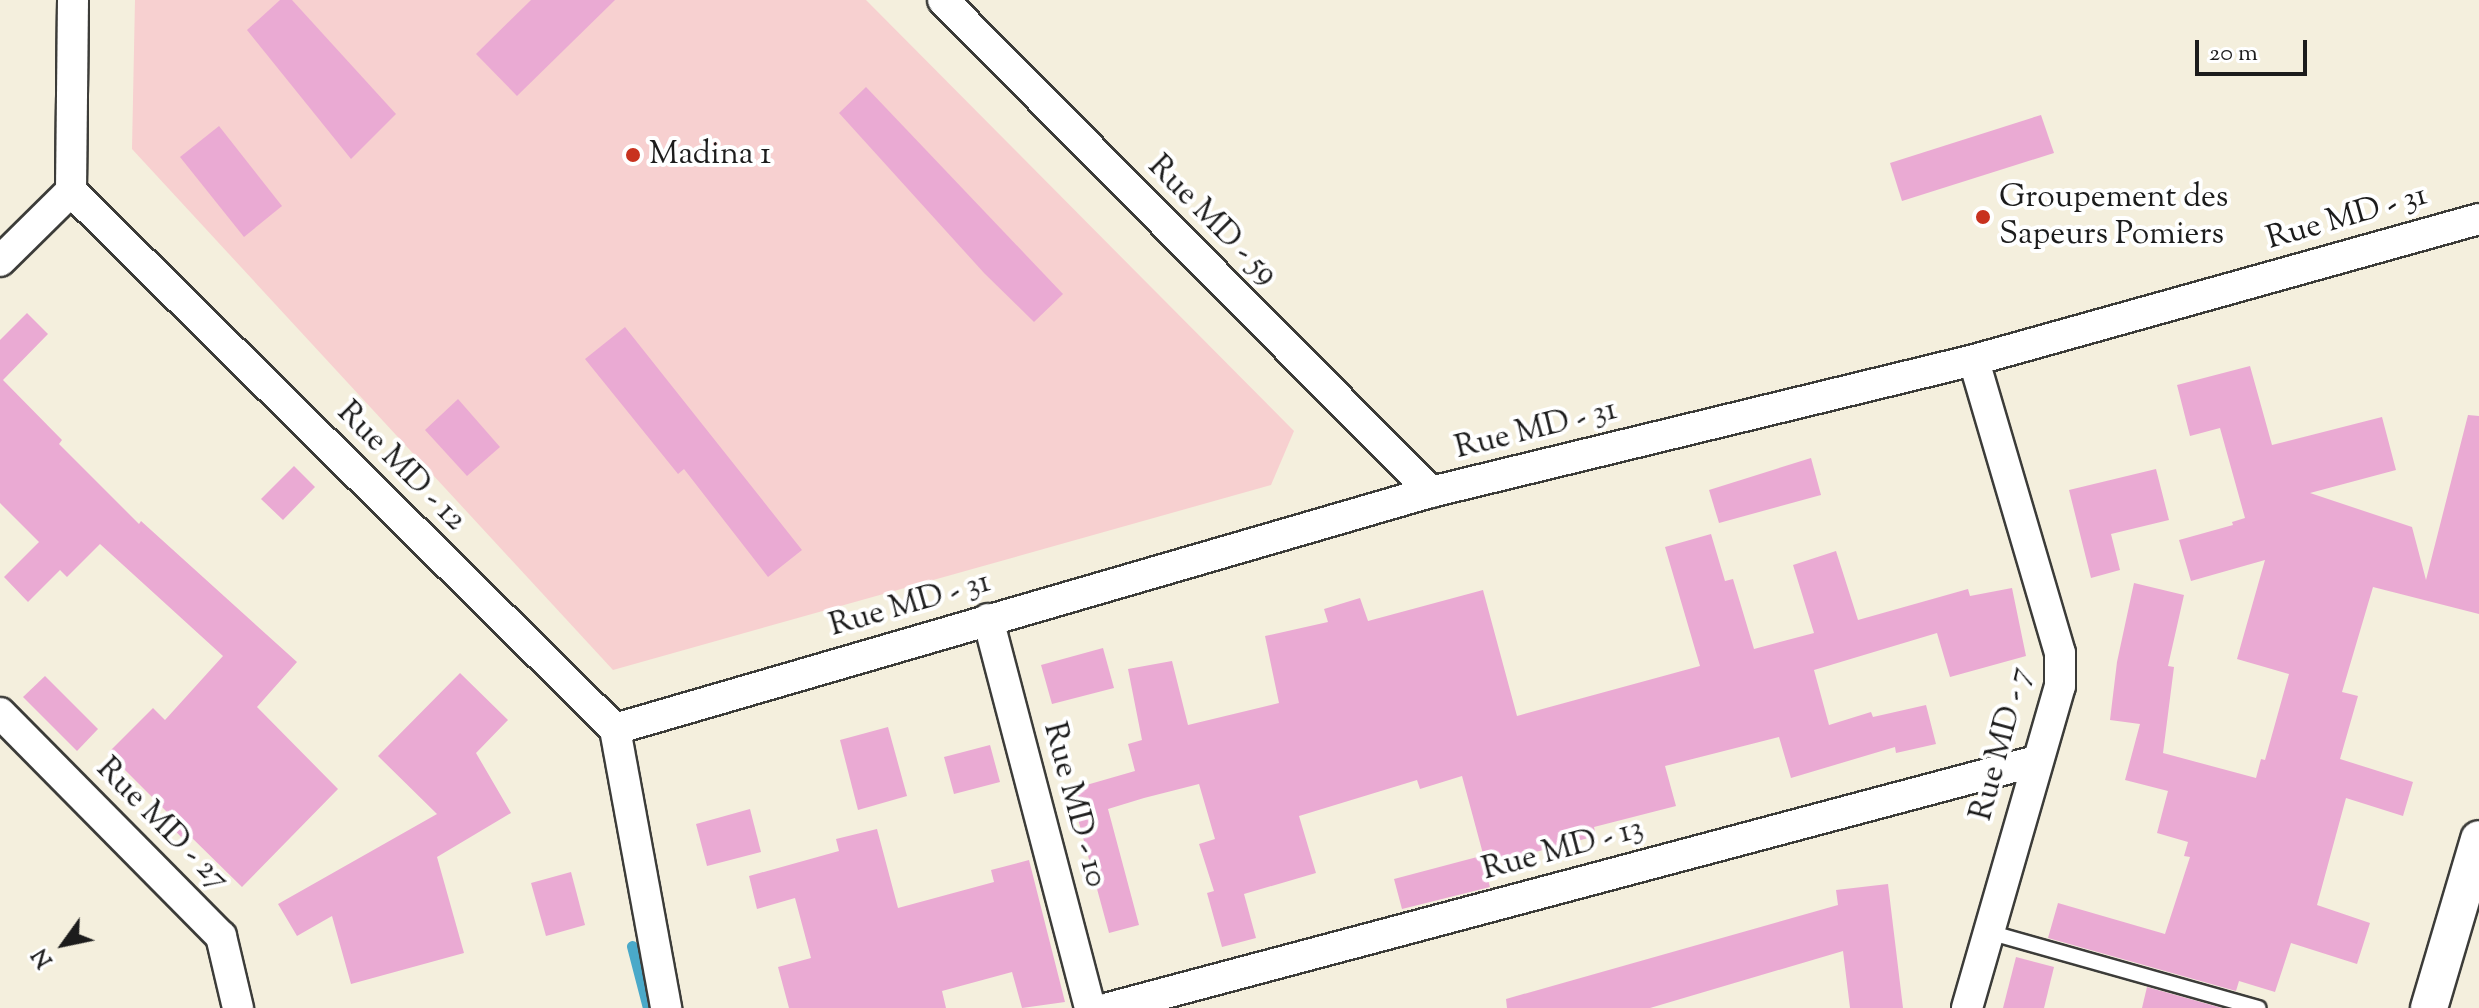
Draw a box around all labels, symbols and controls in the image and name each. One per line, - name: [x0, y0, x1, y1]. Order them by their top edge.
- scale bar: [2199, 24, 2311, 74]
- text: 20 m: [2209, 37, 2258, 71]
- place label: Madina 1: [649, 136, 771, 174]
- marker: Madina 1: [624, 146, 642, 164]
- street label: Rue MD - 59: [1139, 148, 1285, 294]
- street label: Rue MD - 31: [2262, 177, 2432, 259]
- place label: Groupement des Sapeurs Pomiers: [1999, 180, 2228, 255]
- marker: Groupement des Sapeurs Pomiers: [1974, 208, 1992, 226]
- street label: Rue MD - 31: [1451, 391, 1621, 469]
- street label: Rue MD - 12: [328, 394, 474, 540]
- street label: Rue MD - 31: [825, 564, 995, 646]
- street label: Rue MD - 7: [1963, 663, 2041, 825]
- street label: Rue MD - 10: [1034, 718, 1114, 892]
- street label: Rue MD - 27: [87, 750, 237, 900]
- street label: Rue MD - 13: [1478, 810, 1648, 890]
- north arrow: [24, 904, 104, 984]
- text: N: [26, 941, 62, 973]

